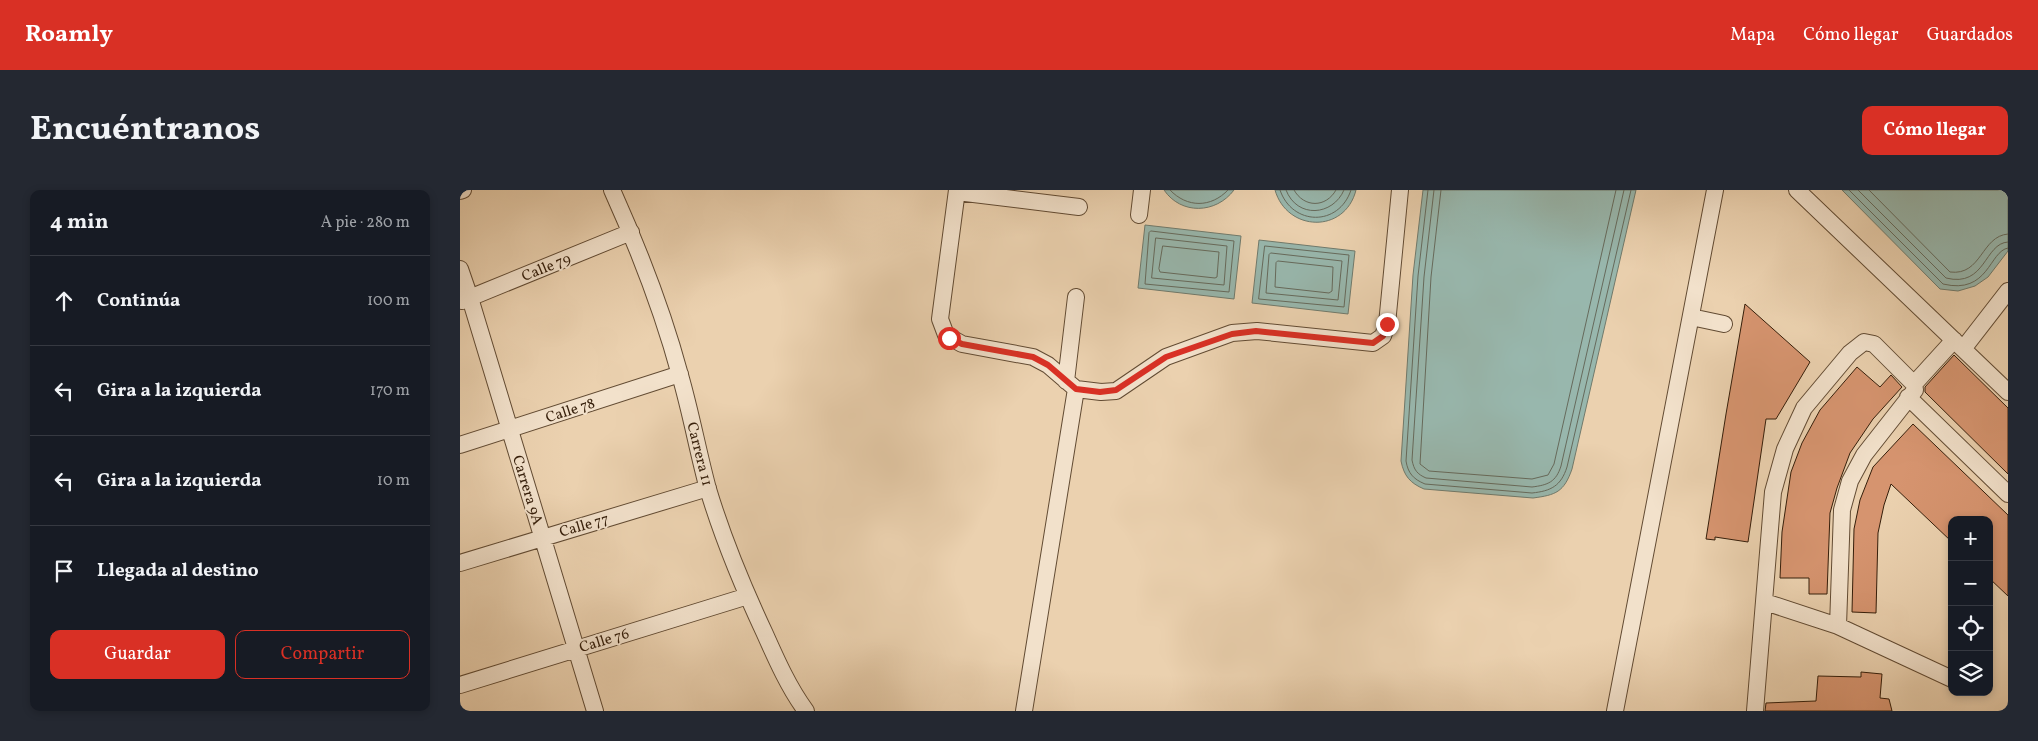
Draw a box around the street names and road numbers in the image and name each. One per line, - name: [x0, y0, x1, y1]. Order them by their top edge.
- street label: Calle 79: [519, 249, 574, 288]
- street label: Calle 78: [543, 394, 598, 429]
- street label: Carrera 11: [680, 420, 717, 489]
- street label: Carrera 9A: [506, 453, 547, 528]
- street label: Calle 77: [557, 509, 612, 544]
- street label: Calle 76: [577, 624, 632, 659]

